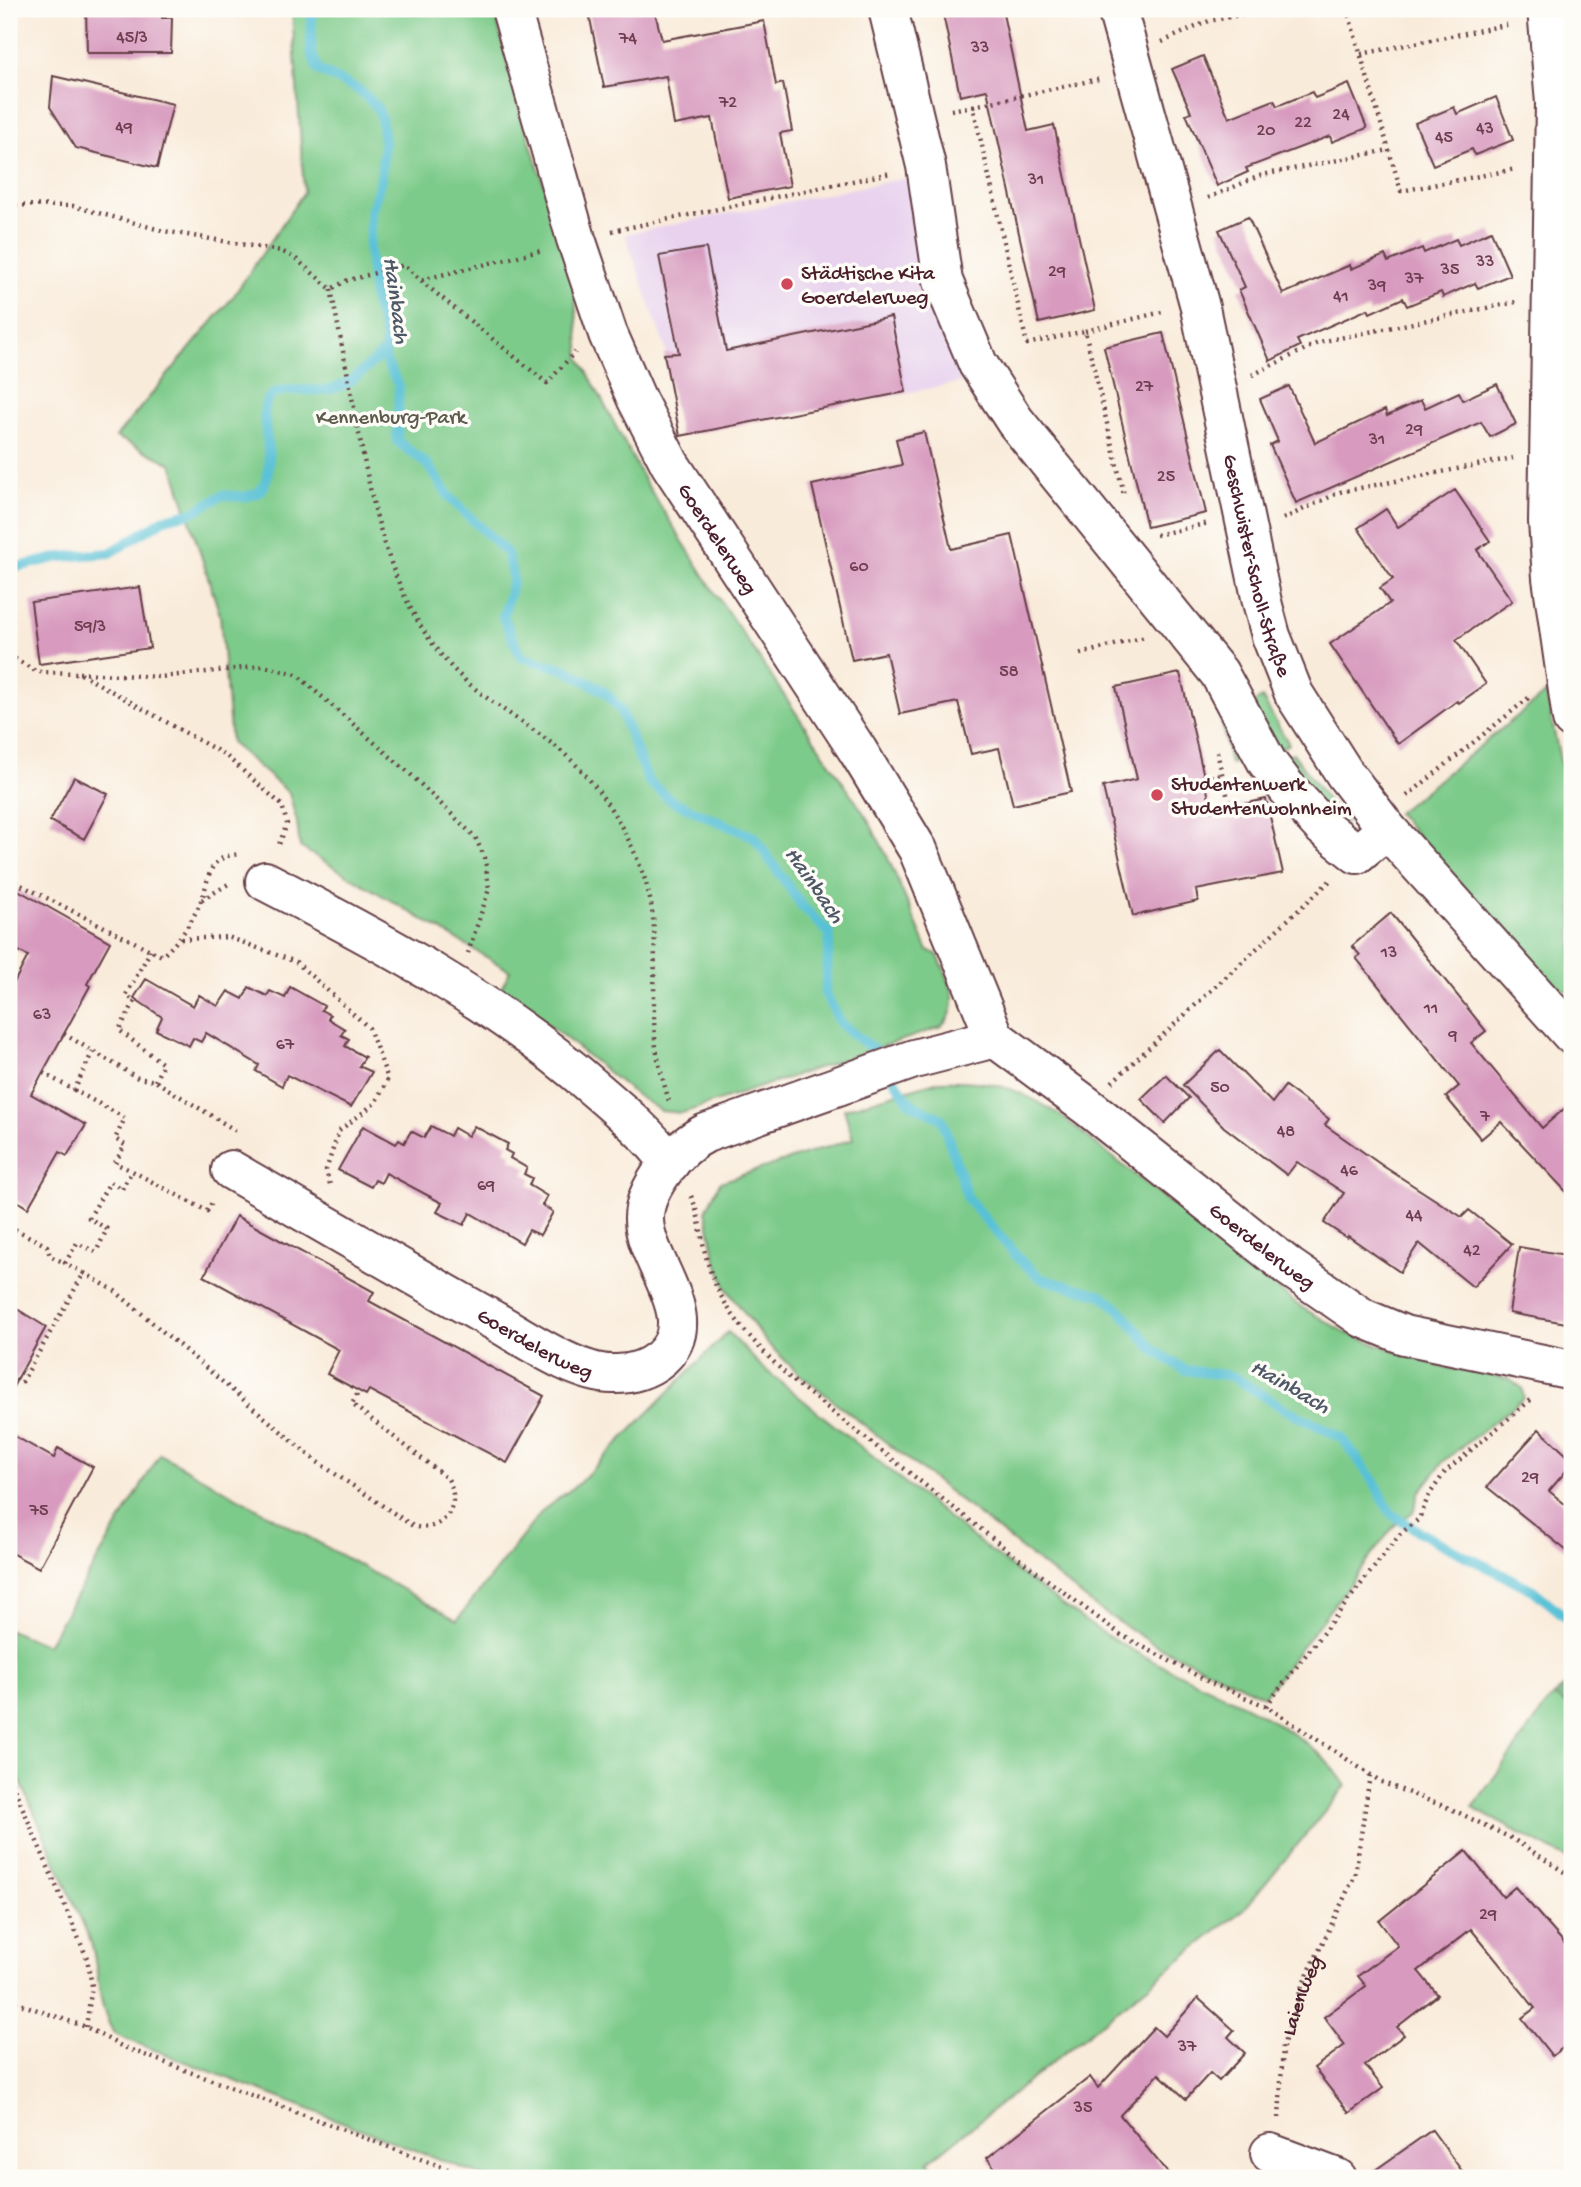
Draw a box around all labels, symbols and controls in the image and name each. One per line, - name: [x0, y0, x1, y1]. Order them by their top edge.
- house number: 45/3: [116, 28, 148, 49]
- house number: 74: [618, 29, 637, 50]
- house number: 33: [970, 38, 989, 59]
- house number: 72: [718, 93, 737, 114]
- house number: 24: [1332, 105, 1350, 126]
- house number: 22: [1294, 113, 1312, 134]
- house number: 49: [115, 118, 133, 139]
- house number: 43: [1476, 119, 1494, 140]
- house number: 20: [1256, 121, 1276, 142]
- house number: 45: [1435, 128, 1453, 149]
- house number: 31: [1027, 170, 1044, 191]
- house number: 33: [1475, 252, 1494, 273]
- water label: Hainbach: [375, 256, 414, 346]
- house number: 35: [1440, 260, 1459, 281]
- house number: 29: [1048, 262, 1066, 283]
- place label: Städtische Kita Goerdelerweg: [801, 263, 936, 312]
- house number: 37: [1404, 269, 1424, 290]
- marker: Städtische Kita Goerdelerweg: [779, 276, 795, 292]
- house number: 39: [1367, 276, 1386, 297]
- house number: 41: [1333, 287, 1349, 308]
- house number: 27: [1135, 377, 1154, 398]
- park label: Kennenburg-Park: [316, 407, 469, 432]
- house number: 29: [1405, 420, 1423, 441]
- house number: 31: [1368, 430, 1385, 451]
- street label: Geschwister-Scholl-Straße: [1215, 452, 1295, 682]
- house number: 25: [1157, 467, 1175, 488]
- street label: Goerdelerweg: [670, 480, 761, 600]
- house number: 60: [849, 557, 869, 578]
- house number: 59/3: [74, 617, 106, 638]
- house number: 58: [999, 662, 1019, 683]
- place label: Studentenwerk Studentenwohnheim: [1171, 774, 1352, 823]
- marker: Studentenwerk Studentenwohnheim: [1149, 787, 1165, 803]
- water label: Hainbach: [777, 843, 849, 930]
- house number: 13: [1380, 943, 1397, 964]
- house number: 11: [1423, 999, 1438, 1020]
- house number: 63: [33, 1005, 51, 1026]
- house number: 9: [1447, 1026, 1458, 1047]
- house number: 67: [276, 1035, 295, 1056]
- house number: 50: [1210, 1078, 1230, 1099]
- house number: 7: [1479, 1107, 1490, 1128]
- house number: 48: [1277, 1122, 1295, 1143]
- house number: 46: [1340, 1161, 1359, 1182]
- house number: 69: [477, 1176, 495, 1197]
- street label: Goerdelerweg: [1202, 1199, 1319, 1297]
- house number: 44: [1405, 1206, 1423, 1227]
- house number: 42: [1463, 1241, 1481, 1262]
- street label: Goerdelerweg: [471, 1304, 595, 1386]
- water label: Hainbach: [1245, 1355, 1334, 1422]
- house number: 29: [1521, 1468, 1539, 1489]
- house number: 75: [29, 1501, 48, 1522]
- house number: 29: [1479, 1905, 1497, 1926]
- street label: Laienweg: [1278, 1952, 1331, 2039]
- house number: 37: [1177, 2037, 1197, 2058]
- house number: 35: [1073, 2098, 1092, 2119]

